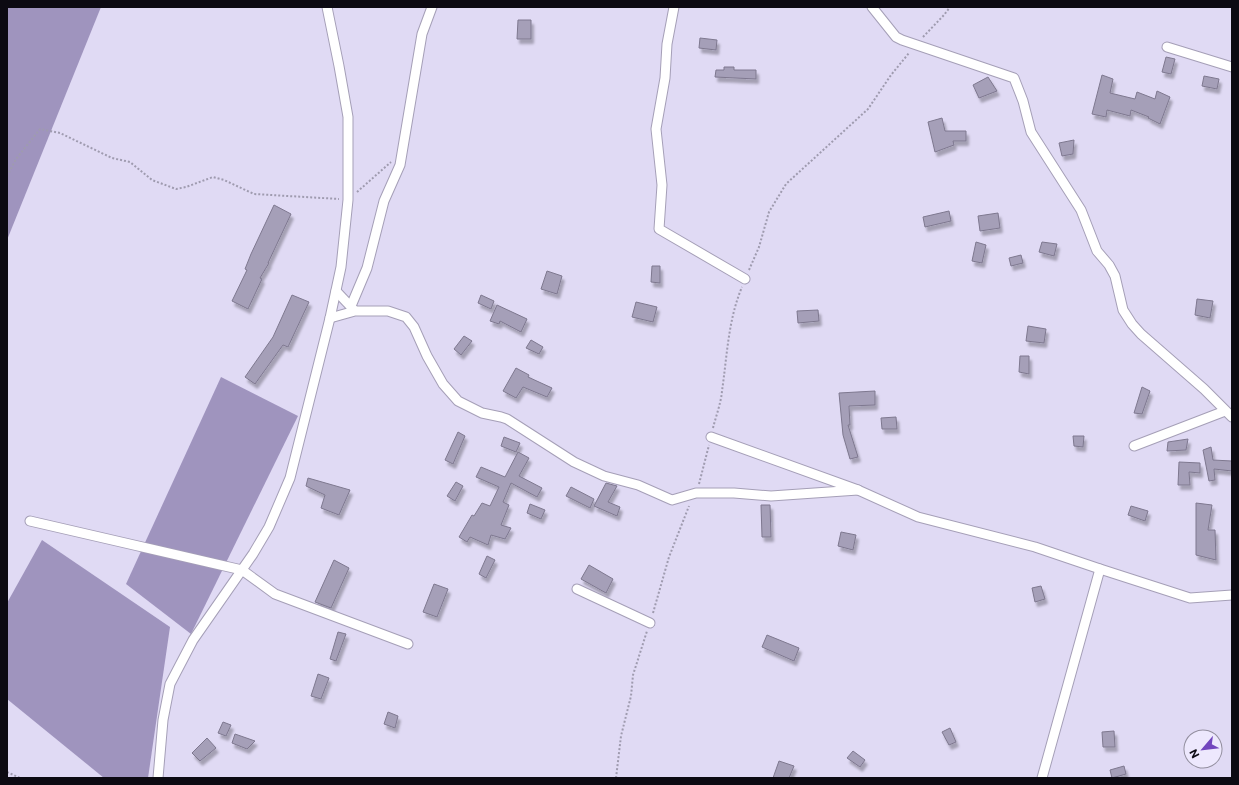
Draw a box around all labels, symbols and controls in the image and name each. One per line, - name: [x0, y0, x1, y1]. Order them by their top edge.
- north arrow: [1183, 729, 1223, 769]
- text: N: [1186, 747, 1201, 761]

